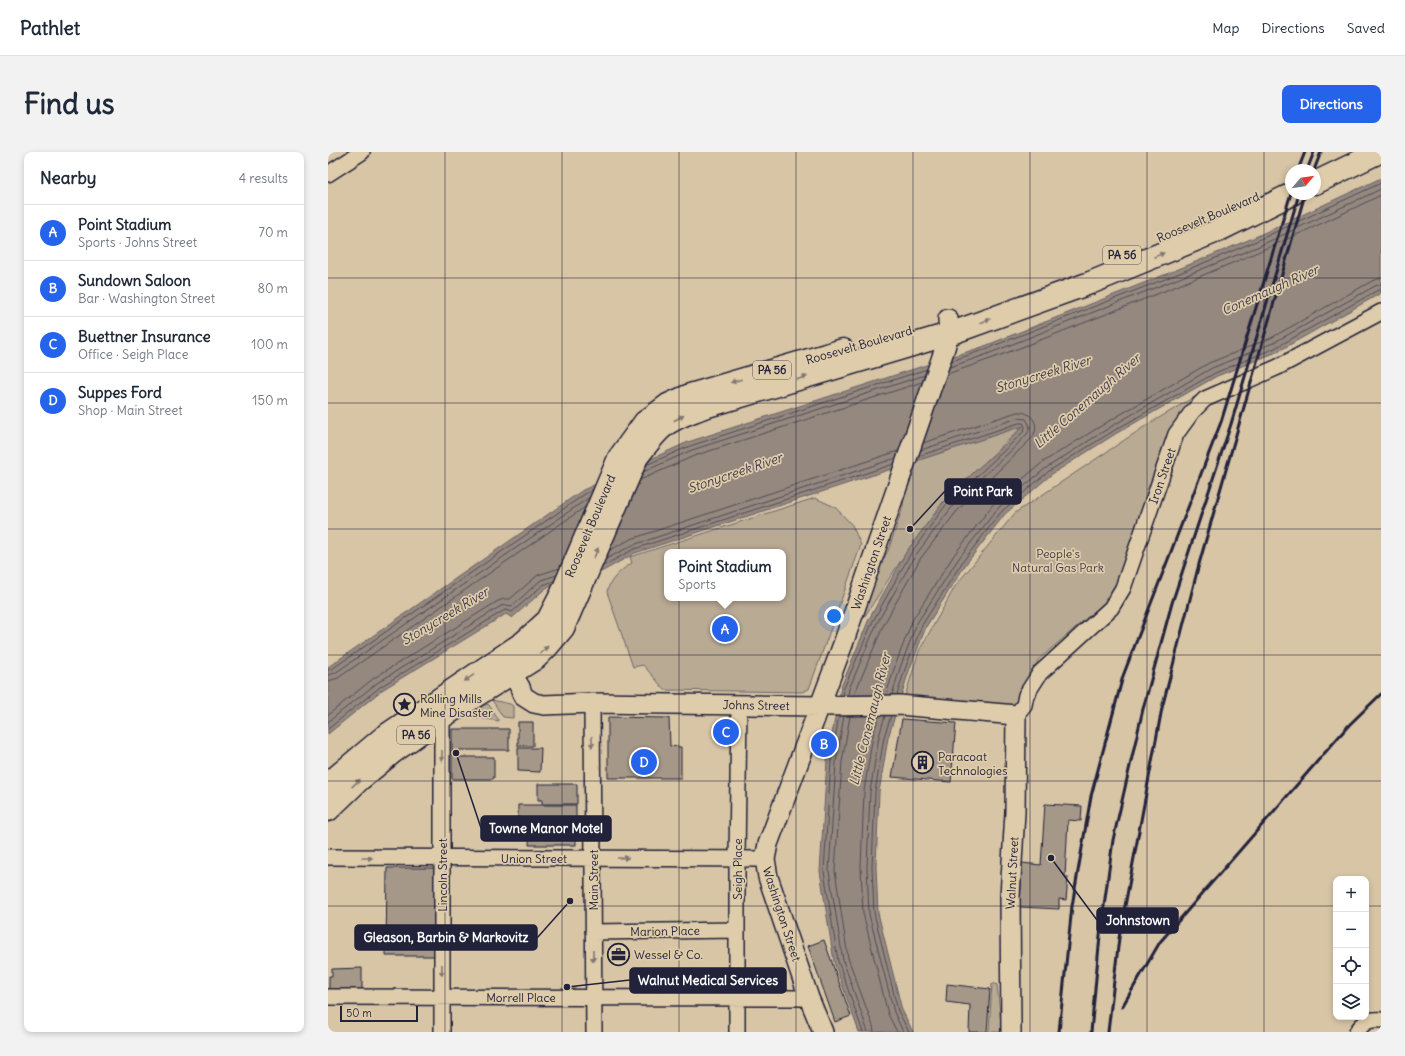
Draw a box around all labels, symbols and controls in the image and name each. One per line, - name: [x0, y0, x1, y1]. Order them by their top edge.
- text: Pathlet: [20, 16, 80, 40]
- text: Map: [1212, 19, 1239, 37]
- text: Directions: [1261, 19, 1325, 37]
- text: Saved: [1347, 19, 1385, 37]
- button: Directions: [1282, 85, 1381, 123]
- text: Find us: [24, 86, 115, 122]
- north arrow: [1285, 164, 1321, 200]
- text: Nearby: [40, 167, 96, 189]
- text: 4 results: [239, 170, 288, 187]
- street label: Roosevelt Boulevard: [1154, 189, 1262, 245]
- text: Point Stadium: [78, 215, 171, 234]
- text: A: [49, 224, 57, 241]
- text: 70 m: [259, 224, 288, 241]
- text: Sports · Johns Street: [78, 234, 197, 251]
- road number: PA 56: [1103, 246, 1141, 264]
- one-way arrow: [1153, 251, 1165, 257]
- water label: Conemaugh River: [1219, 260, 1323, 319]
- text: Sundown Saloon: [78, 271, 191, 290]
- text: B: [49, 280, 57, 297]
- text: 80 m: [257, 280, 288, 297]
- text: Bar · Washington Street: [78, 290, 215, 307]
- one-way arrow: [980, 318, 992, 324]
- street label: Roosevelt Boulevard: [804, 323, 914, 367]
- text: Buettner Insurance: [78, 327, 211, 346]
- text: C: [49, 336, 57, 353]
- text: 100 m: [251, 336, 288, 353]
- text: Office · Seigh Place: [78, 346, 188, 363]
- water label: Little Conemaugh River: [1030, 349, 1145, 452]
- water label: Stonycreek River: [993, 351, 1094, 397]
- road number: PA 56: [753, 361, 791, 379]
- one-way arrow: [796, 375, 808, 381]
- one-way arrow: [730, 378, 742, 384]
- text: Suppes Ford: [78, 383, 162, 402]
- text: D: [48, 392, 58, 409]
- text: 150 m: [252, 392, 288, 409]
- text: Shop · Main Street: [78, 402, 183, 419]
- one-way arrow: [673, 414, 684, 421]
- street label: Iron Street: [1145, 446, 1179, 506]
- water label: Stonycreek River: [686, 448, 786, 497]
- street label: Roosevelt Boulevard: [562, 472, 618, 580]
- callout: Point Park: [945, 479, 1021, 504]
- text: Point Park: [953, 483, 1013, 500]
- street label: Washington Street: [848, 514, 894, 612]
- park label: People's Natural Gas Park: [1012, 546, 1104, 575]
- one-way arrow: [593, 547, 599, 558]
- popup: [664, 549, 786, 601]
- text: Point Stadium: [678, 557, 772, 576]
- text: Sports: [678, 576, 716, 593]
- water label: Stonycreek River: [398, 582, 493, 649]
- your location: [824, 606, 844, 626]
- pin: A: [712, 614, 738, 644]
- one-way arrow: [539, 645, 549, 655]
- water label: Little Conemaugh River: [845, 649, 895, 787]
- one-way arrow: [464, 674, 475, 682]
- place label: Rolling Mills Mine Disaster: [420, 691, 493, 720]
- place icon: Rolling Mills Mine Disaster: [391, 692, 417, 718]
- street label: Johns Street: [722, 697, 790, 713]
- pin: C: [713, 717, 739, 747]
- road number: PA 56: [397, 726, 435, 744]
- pin: B: [811, 729, 837, 759]
- one-way arrow: [589, 736, 595, 749]
- pin: D: [631, 747, 657, 777]
- place label: Paracoat Technologies: [938, 749, 1007, 778]
- one-way arrow: [439, 750, 445, 763]
- building icon: Paracoat Technologies: [910, 750, 936, 776]
- one-way arrow: [352, 779, 361, 788]
- callout: Towne Manor Motel: [481, 816, 611, 841]
- text: Towne Manor Motel: [489, 820, 603, 837]
- street label: Walnut Street: [1003, 836, 1021, 910]
- street label: Lincoln Street: [435, 838, 450, 912]
- street label: Seigh Place: [730, 838, 745, 900]
- street label: Main Street: [586, 849, 601, 911]
- street label: Union Street: [501, 851, 567, 866]
- one-way arrow: [361, 855, 374, 861]
- one-way arrow: [617, 855, 630, 861]
- street label: Washington Street: [760, 865, 804, 963]
- map controls: [1333, 876, 1369, 1020]
- button: +: [1333, 876, 1369, 912]
- callout: Johnstown: [1097, 908, 1178, 933]
- text: Johnstown: [1106, 912, 1171, 929]
- button: −: [1333, 912, 1369, 948]
- street label: Marion Place: [630, 923, 700, 939]
- callout: Gleason, Barbin & Markovitz: [355, 925, 537, 950]
- text: Gleason, Barbin & Markovitz: [363, 929, 529, 946]
- office icon: Wessel & Co.: [605, 941, 631, 967]
- place label: Wessel & Co.: [634, 947, 703, 962]
- button: locate: [1333, 948, 1369, 984]
- one-way arrow: [590, 950, 596, 963]
- one-way arrow: [439, 964, 445, 977]
- callout: Walnut Medical Services: [630, 968, 786, 993]
- text: Walnut Medical Services: [638, 972, 778, 989]
- button: layers: [1333, 984, 1369, 1020]
- street label: Morrell Place: [486, 990, 556, 1005]
- scale bar: [340, 1004, 418, 1023]
- text: 50 m: [346, 1006, 372, 1020]

